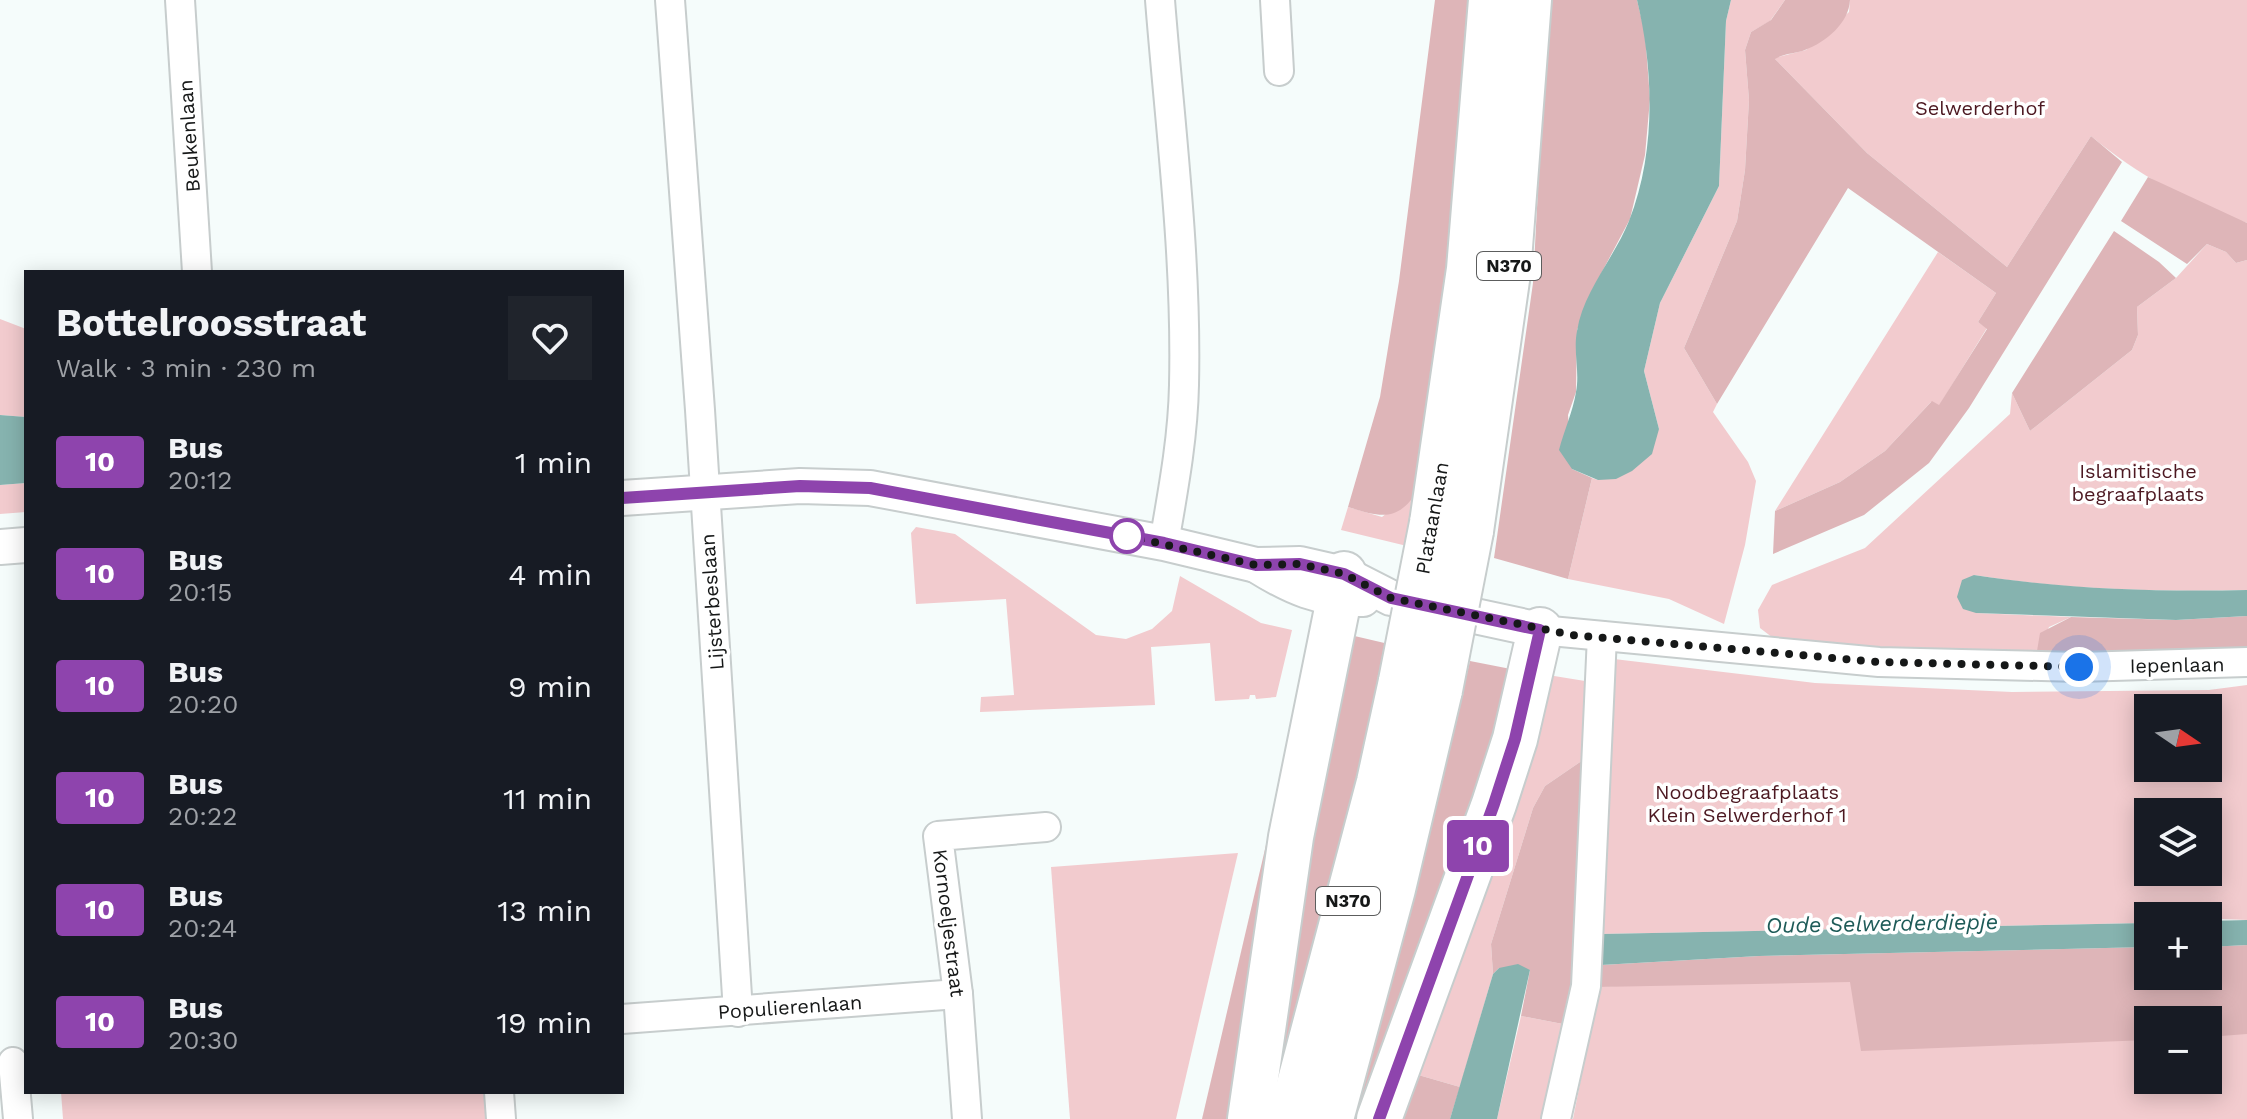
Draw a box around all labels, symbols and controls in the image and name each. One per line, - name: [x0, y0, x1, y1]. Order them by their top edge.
- street label: Beukenlaan: [173, 79, 205, 193]
- park label: Selwerderhof: [1915, 96, 2045, 120]
- road number: N370: [1477, 252, 1541, 280]
- button: heart: [508, 296, 592, 380]
- text: Bottelroosstraat: [56, 301, 366, 345]
- text: Walk · 3 min · 230 m: [56, 353, 316, 383]
- text: Bus: [168, 430, 223, 465]
- text: 10: [85, 445, 115, 478]
- text: 1 min: [515, 445, 592, 480]
- park label: Islamitische begraafplaats: [2072, 459, 2204, 506]
- street label: Plataanlaan: [1410, 460, 1454, 576]
- text: 20:12: [168, 465, 232, 495]
- unlabelled marker: [1110, 519, 1144, 553]
- street label: Lijsterbeslaan: [695, 533, 729, 671]
- text: Bus: [168, 542, 223, 577]
- text: 10: [85, 557, 115, 590]
- text: 4 min: [508, 557, 592, 592]
- text: 20:15: [168, 577, 232, 607]
- your location: [2059, 647, 2099, 687]
- street label: Iepenlaan: [2129, 652, 2225, 678]
- text: Bus: [168, 654, 223, 689]
- text: 10: [85, 669, 115, 702]
- text: 9 min: [508, 669, 592, 704]
- text: 20:20: [168, 689, 238, 719]
- north arrow: [2134, 694, 2222, 782]
- map controls: [2134, 694, 2222, 1094]
- text: Bus: [168, 766, 223, 801]
- park label: Noodbegraafplaats Klein Selwerderhof 1: [1648, 780, 1846, 827]
- text: 10: [85, 781, 115, 814]
- text: 11 min: [503, 781, 592, 816]
- button: layers: [2134, 798, 2222, 886]
- text: 20:22: [168, 801, 237, 831]
- line badge: 10: [1442, 820, 1514, 872]
- text: 10: [1463, 829, 1493, 862]
- street label: Kornoeljestraat: [928, 848, 970, 999]
- text: Bus: [168, 878, 223, 913]
- road number: N370: [1316, 887, 1380, 915]
- text: 10: [85, 893, 115, 926]
- text: 13 min: [497, 893, 592, 928]
- button: +: [2134, 902, 2222, 990]
- water label: Oude Selwerderdiepje: [1766, 909, 1998, 938]
- text: 20:24: [168, 913, 237, 943]
- text: Bus: [168, 990, 223, 1025]
- street label: Populierenlaan: [717, 990, 863, 1024]
- text: 10: [85, 1005, 115, 1038]
- text: 19 min: [496, 1005, 592, 1040]
- button: −: [2134, 1006, 2222, 1094]
- text: 20:30: [168, 1025, 238, 1055]

